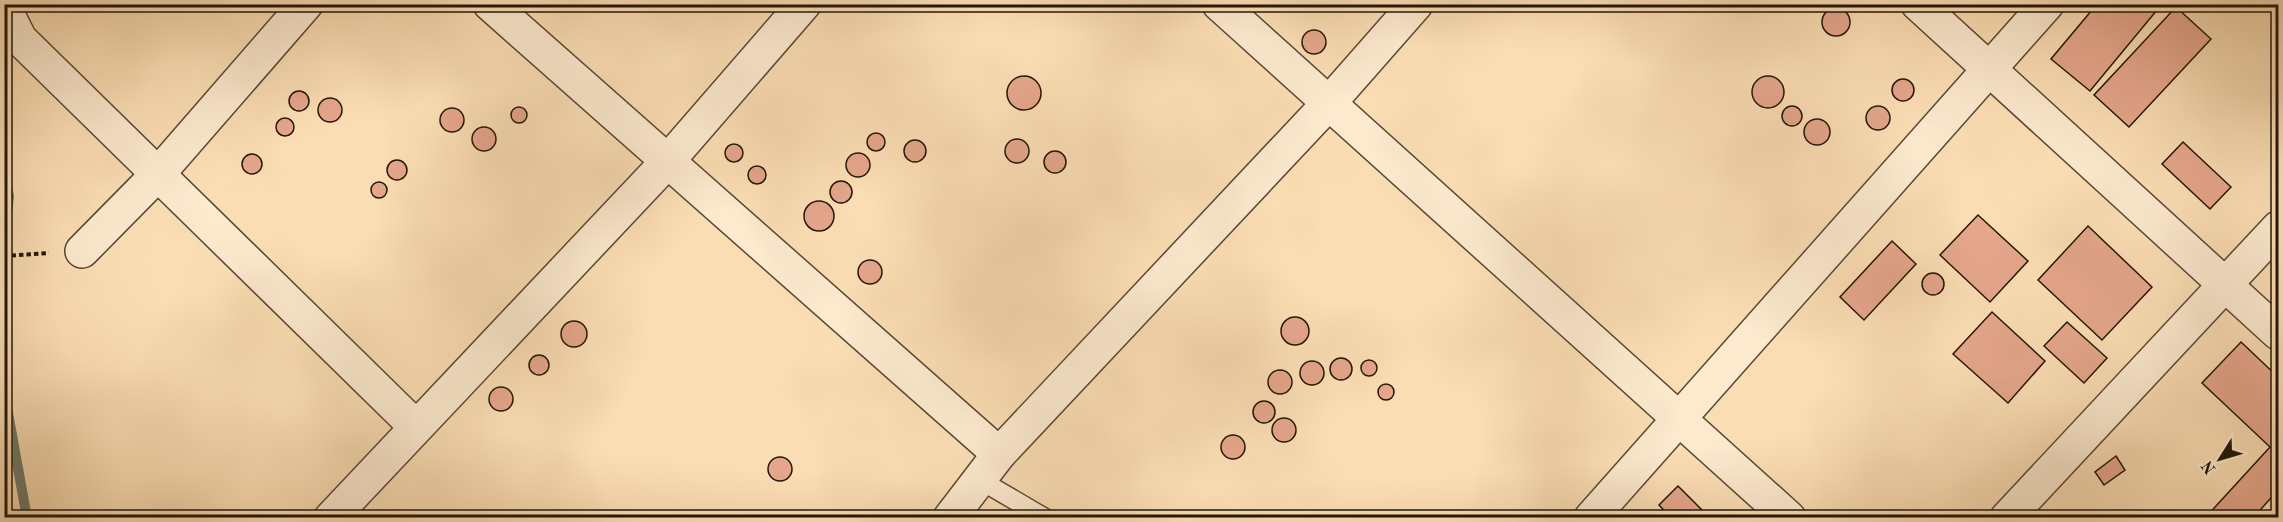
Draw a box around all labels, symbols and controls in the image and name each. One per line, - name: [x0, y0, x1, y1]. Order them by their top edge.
- north arrow: [2190, 429, 2250, 489]
- text: N: [2199, 457, 2220, 477]

